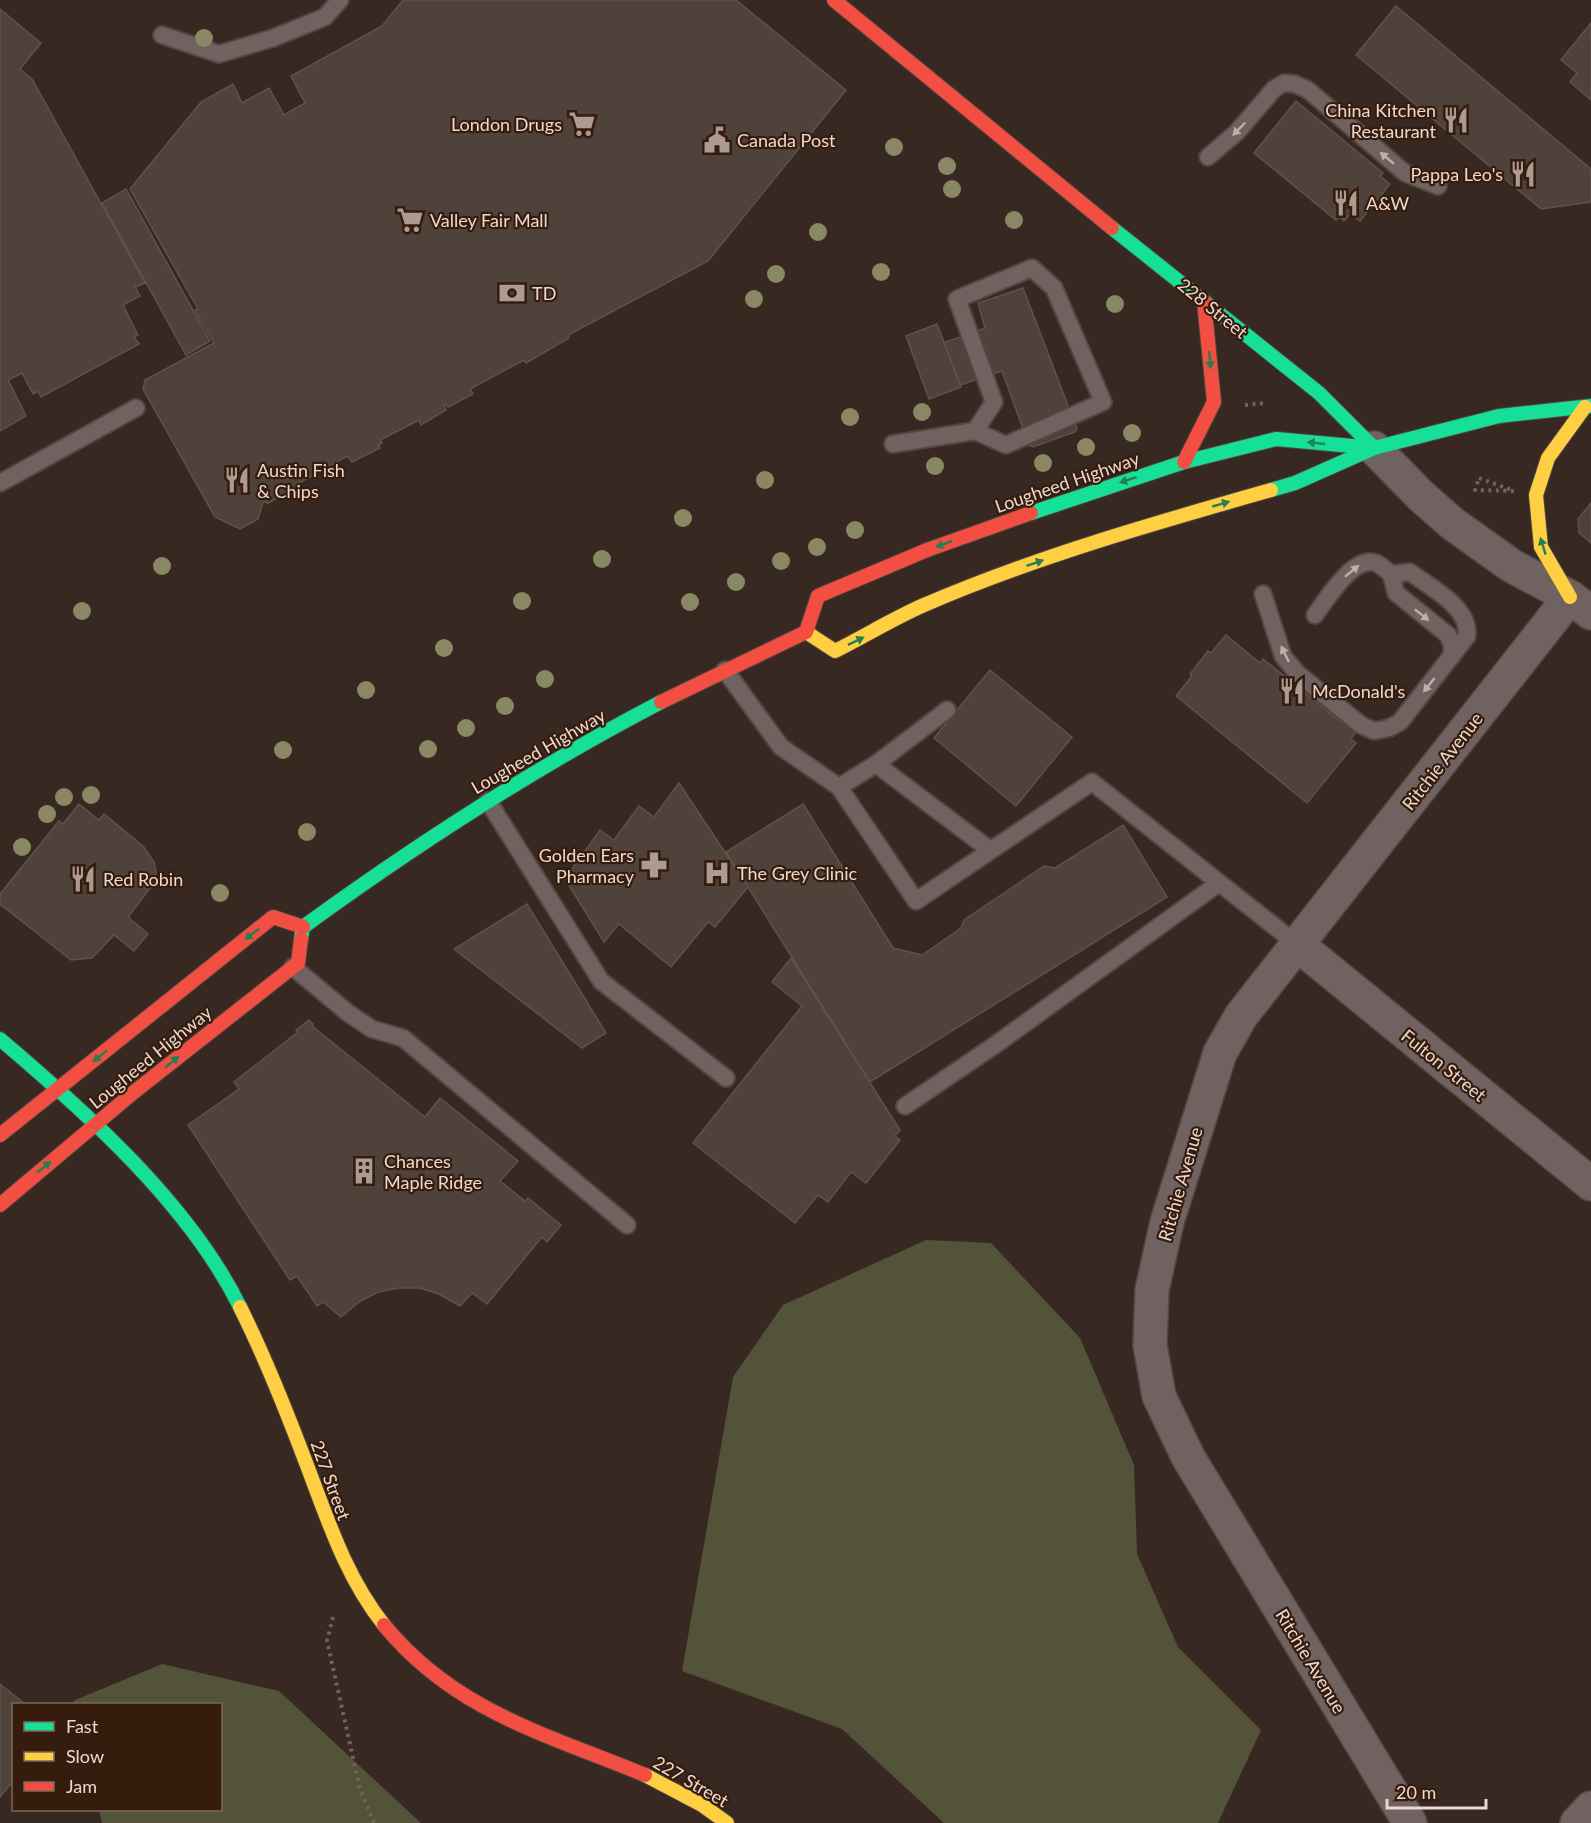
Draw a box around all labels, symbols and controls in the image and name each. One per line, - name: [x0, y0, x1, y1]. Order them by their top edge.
- place label: China Kitchen Restaurant: [1325, 99, 1437, 142]
- restaurant icon: China Kitchen Restaurant: [1441, 105, 1471, 135]
- supermarket icon: London Drugs: [567, 109, 597, 139]
- place label: London Drugs: [451, 113, 562, 135]
- one-way arrow: [1232, 122, 1246, 136]
- public building icon: Canada Post: [702, 125, 732, 155]
- place label: Canada Post: [737, 129, 836, 151]
- one-way arrow: [1380, 152, 1395, 165]
- restaurant icon: Pappa Leo's: [1508, 159, 1538, 189]
- place label: Pappa Leo's: [1411, 163, 1503, 185]
- restaurant icon: A&W: [1331, 188, 1361, 218]
- place label: A&W: [1366, 192, 1409, 214]
- supermarket icon: Valley Fair Mall: [395, 205, 425, 235]
- place label: Valley Fair Mall: [430, 209, 548, 231]
- street label: 228 Street: [1174, 273, 1253, 343]
- bank icon: TD: [497, 278, 527, 308]
- place label: TD: [532, 282, 556, 304]
- one-way arrow: [1205, 350, 1215, 369]
- one-way arrow: [1306, 438, 1325, 448]
- street label: Lougheed Highway: [992, 447, 1143, 517]
- place label: Austin Fish & Chips: [257, 459, 345, 502]
- restaurant icon: Austin Fish & Chips: [222, 465, 252, 495]
- one-way arrow: [1119, 476, 1137, 486]
- one-way arrow: [1212, 499, 1230, 508]
- one-way arrow: [1538, 536, 1547, 554]
- one-way arrow: [935, 540, 953, 550]
- one-way arrow: [1026, 558, 1044, 567]
- one-way arrow: [1344, 564, 1360, 577]
- one-way arrow: [1415, 608, 1430, 620]
- one-way arrow: [848, 636, 865, 645]
- one-way arrow: [1280, 646, 1289, 663]
- restaurant icon: McDonald's: [1277, 676, 1307, 706]
- one-way arrow: [1424, 677, 1436, 692]
- place label: McDonald's: [1312, 680, 1406, 702]
- street label: Lougheed Highway: [467, 703, 610, 798]
- street label: Ritchie Avenue: [1397, 708, 1487, 814]
- place label: Golden Ears Pharmacy: [539, 844, 635, 887]
- pharmacy icon: Golden Ears Pharmacy: [639, 850, 669, 880]
- hospital icon: The Grey Clinic: [702, 858, 732, 888]
- place label: The Grey Clinic: [737, 862, 857, 884]
- restaurant icon: Red Robin: [68, 864, 98, 894]
- place label: Red Robin: [103, 868, 183, 890]
- one-way arrow: [245, 927, 260, 939]
- street label: Lougheed Highway: [84, 1000, 216, 1113]
- street label: Fulton Street: [1397, 1024, 1491, 1106]
- one-way arrow: [92, 1049, 108, 1062]
- one-way arrow: [164, 1055, 180, 1068]
- street label: Ritchie Avenue: [1153, 1124, 1207, 1244]
- place label: Chances Maple Ridge: [384, 1150, 482, 1193]
- building icon: Chances Maple Ridge: [349, 1156, 379, 1186]
- one-way arrow: [36, 1161, 51, 1174]
- street label: 227 Street: [306, 1437, 356, 1523]
- street label: Ritchie Avenue: [1271, 1605, 1351, 1717]
- legend: [12, 1703, 222, 1811]
- text: Fast: [66, 1715, 99, 1737]
- text: Slow: [66, 1745, 104, 1767]
- street label: 227 Street: [649, 1751, 733, 1812]
- scale bar: [1387, 1772, 1486, 1810]
- text: Jam: [66, 1775, 97, 1797]
- text: 20 m: [1396, 1781, 1436, 1803]

